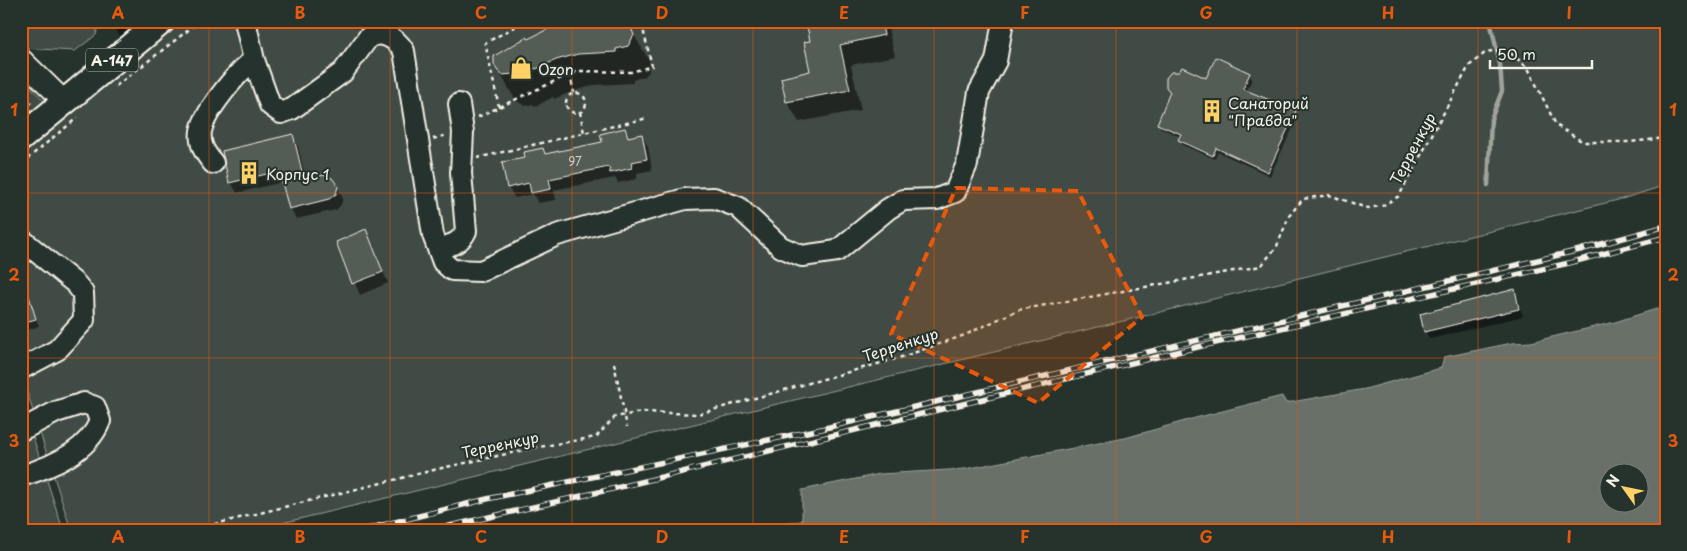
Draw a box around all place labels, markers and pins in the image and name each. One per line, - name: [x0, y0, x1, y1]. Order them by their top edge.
- shop icon: Ozon: [508, 55, 534, 81]
- place label: Ozon: [538, 57, 574, 80]
- place label: Санаторий "Правда": [1228, 91, 1309, 131]
- building icon: Санаторий "Правда": [1199, 98, 1225, 124]
- building icon: Корпус 1: [236, 160, 262, 186]
- place label: Корпус 1: [266, 162, 330, 185]

